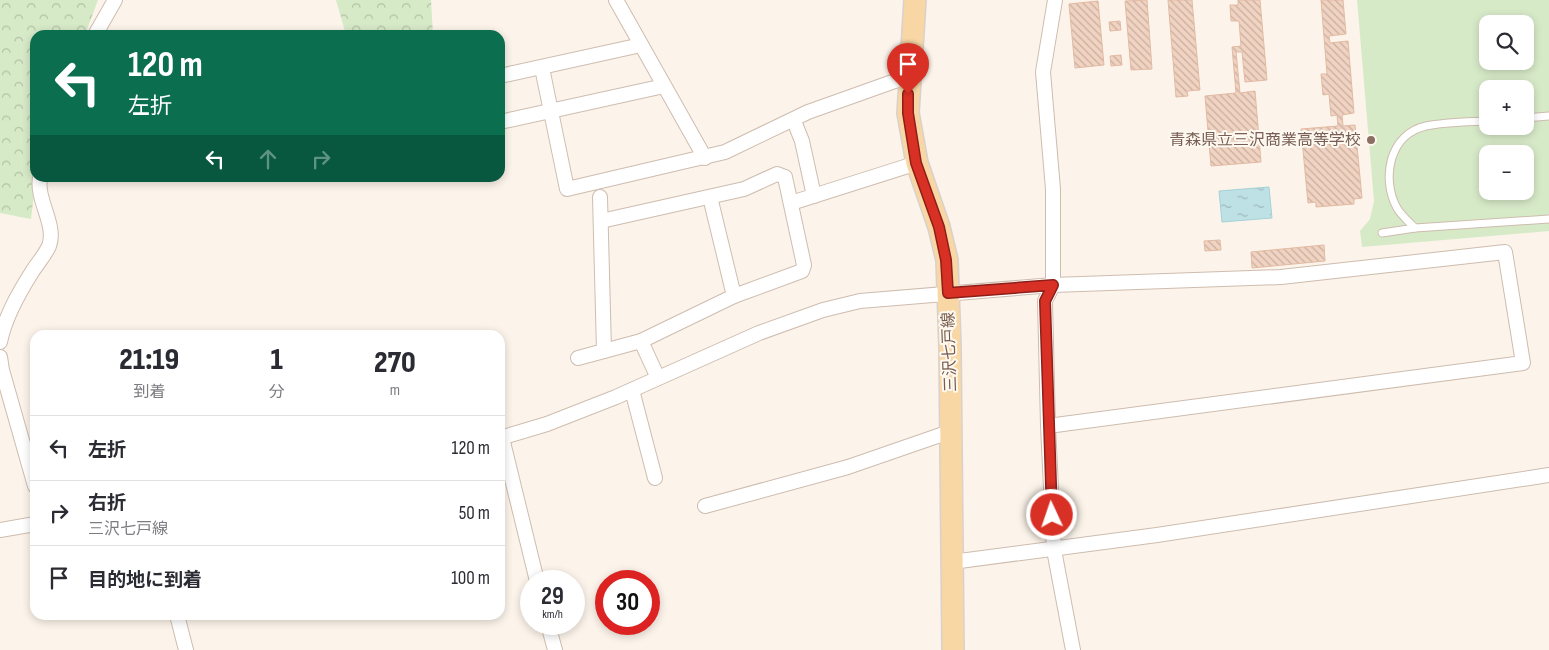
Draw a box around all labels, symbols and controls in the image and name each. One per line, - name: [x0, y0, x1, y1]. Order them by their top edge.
- map controls: [1479, 15, 1534, 200]
- button: search: [1479, 15, 1534, 70]
- pin: [887, 43, 929, 94]
- text: 120 m: [128, 44, 203, 87]
- icon: left: [45, 50, 110, 115]
- icon: arrive: [894, 50, 922, 78]
- button: +: [1479, 80, 1534, 135]
- text: 左折: [128, 93, 172, 120]
- place label: 青森県立三沢商業高等学校: [1169, 131, 1361, 150]
- marker: 青森県立三沢商業高等学校: [1365, 134, 1377, 146]
- icon: left: [201, 145, 229, 173]
- icon: ahead: [254, 145, 282, 173]
- icon: right: [307, 145, 335, 173]
- button: −: [1479, 145, 1534, 200]
- street label: 三沢七戸線: [939, 312, 961, 392]
- text: 21:19: [119, 342, 179, 378]
- text: 1: [270, 342, 283, 378]
- text: 270: [374, 345, 416, 381]
- text: m: [390, 381, 400, 400]
- text: 到着: [133, 383, 165, 402]
- text: 分: [269, 383, 285, 402]
- icon: left: [45, 434, 73, 462]
- text: 120 m: [452, 437, 490, 460]
- text: 左折: [88, 439, 126, 462]
- position arrow: [1025, 488, 1077, 540]
- text: 右折: [88, 492, 126, 515]
- icon: right: [45, 499, 73, 527]
- text: 50 m: [459, 502, 490, 525]
- text: 三沢七戸線: [88, 520, 168, 539]
- icon: arrive: [45, 564, 73, 592]
- text: 100 m: [451, 567, 490, 590]
- text: 目的地に到着: [88, 569, 202, 592]
- speed limit sign: 30: [595, 570, 660, 635]
- text: 29: [541, 581, 564, 612]
- text: km/h: [542, 607, 563, 622]

